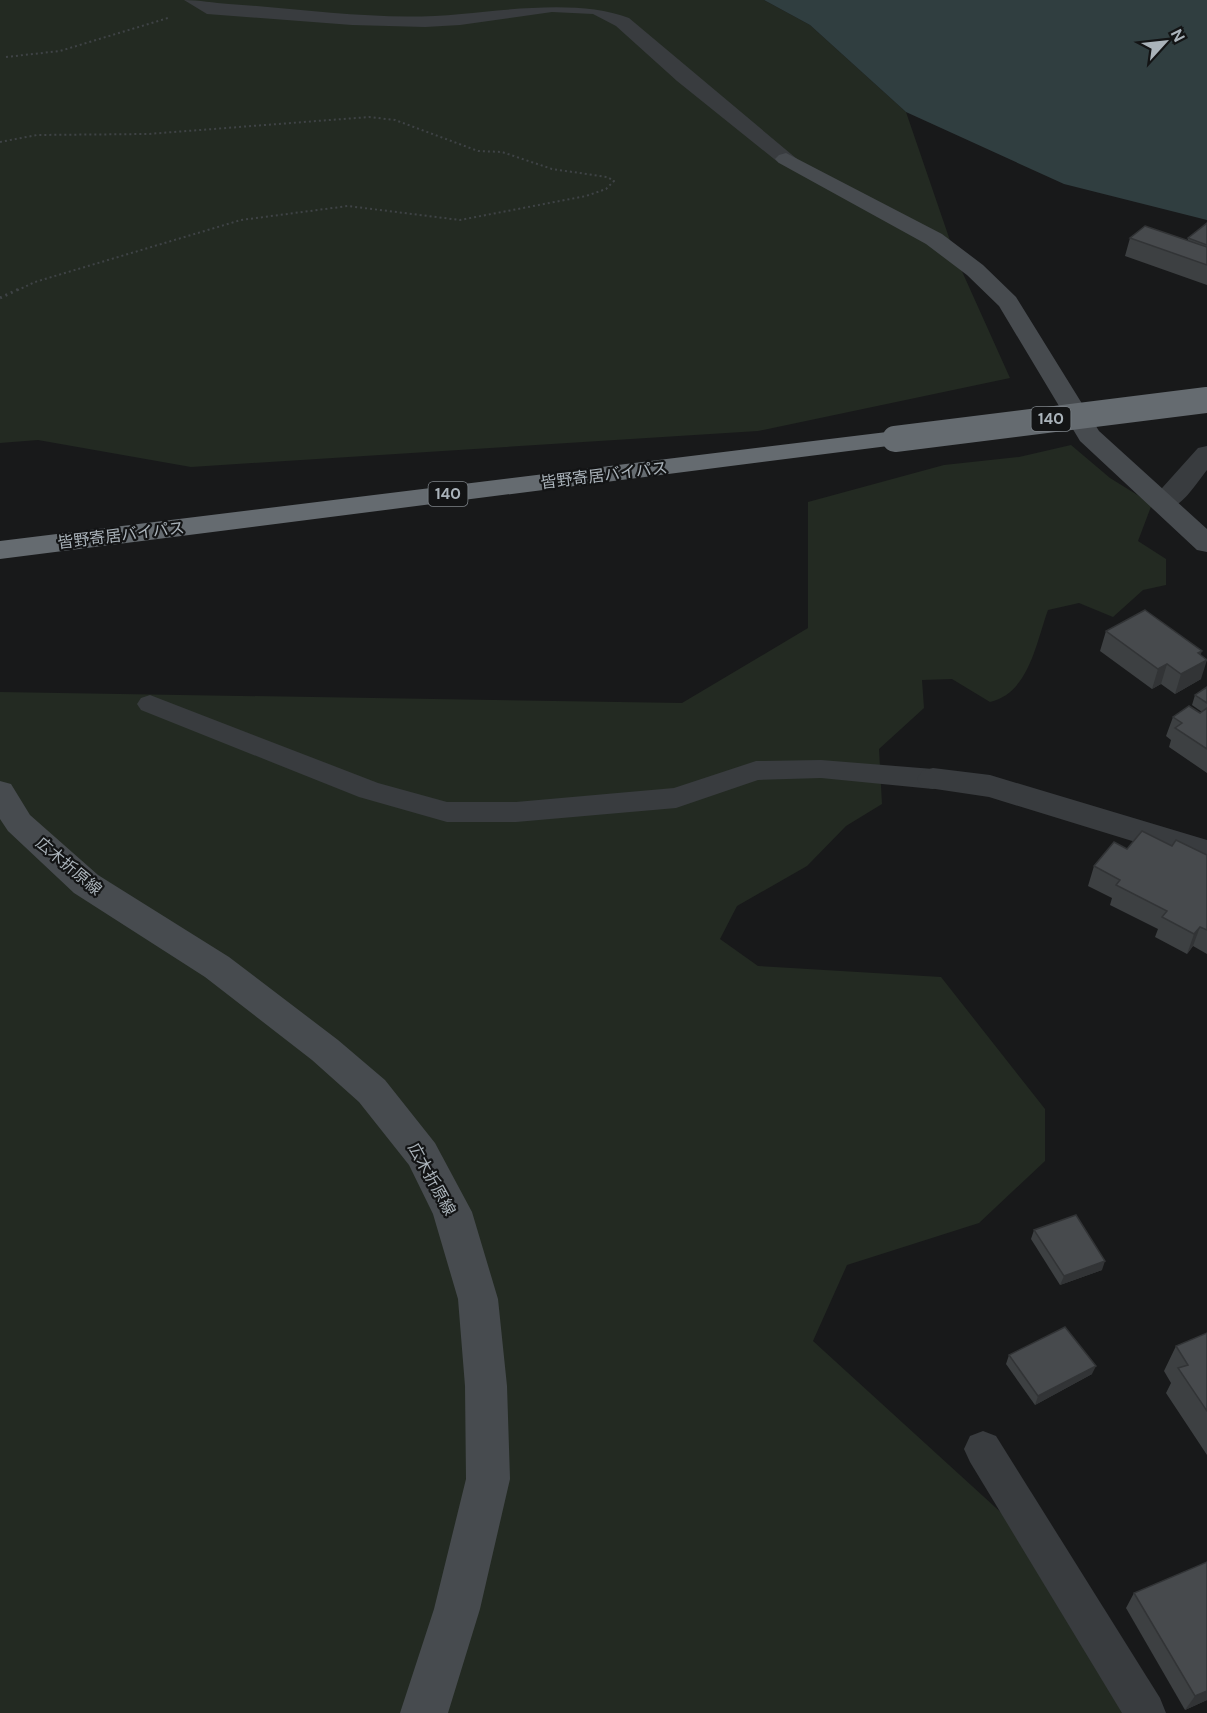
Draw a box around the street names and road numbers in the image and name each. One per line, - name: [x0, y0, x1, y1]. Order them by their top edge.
- road number: 140: [1032, 407, 1070, 431]
- street label: 皆野寄居バイパス: [539, 457, 669, 493]
- road number: 140: [428, 482, 468, 506]
- street label: 皆野寄居バイパス: [56, 517, 186, 553]
- street label: 広木折原線: [32, 832, 106, 900]
- street label: 広木折原線: [403, 1139, 461, 1219]

